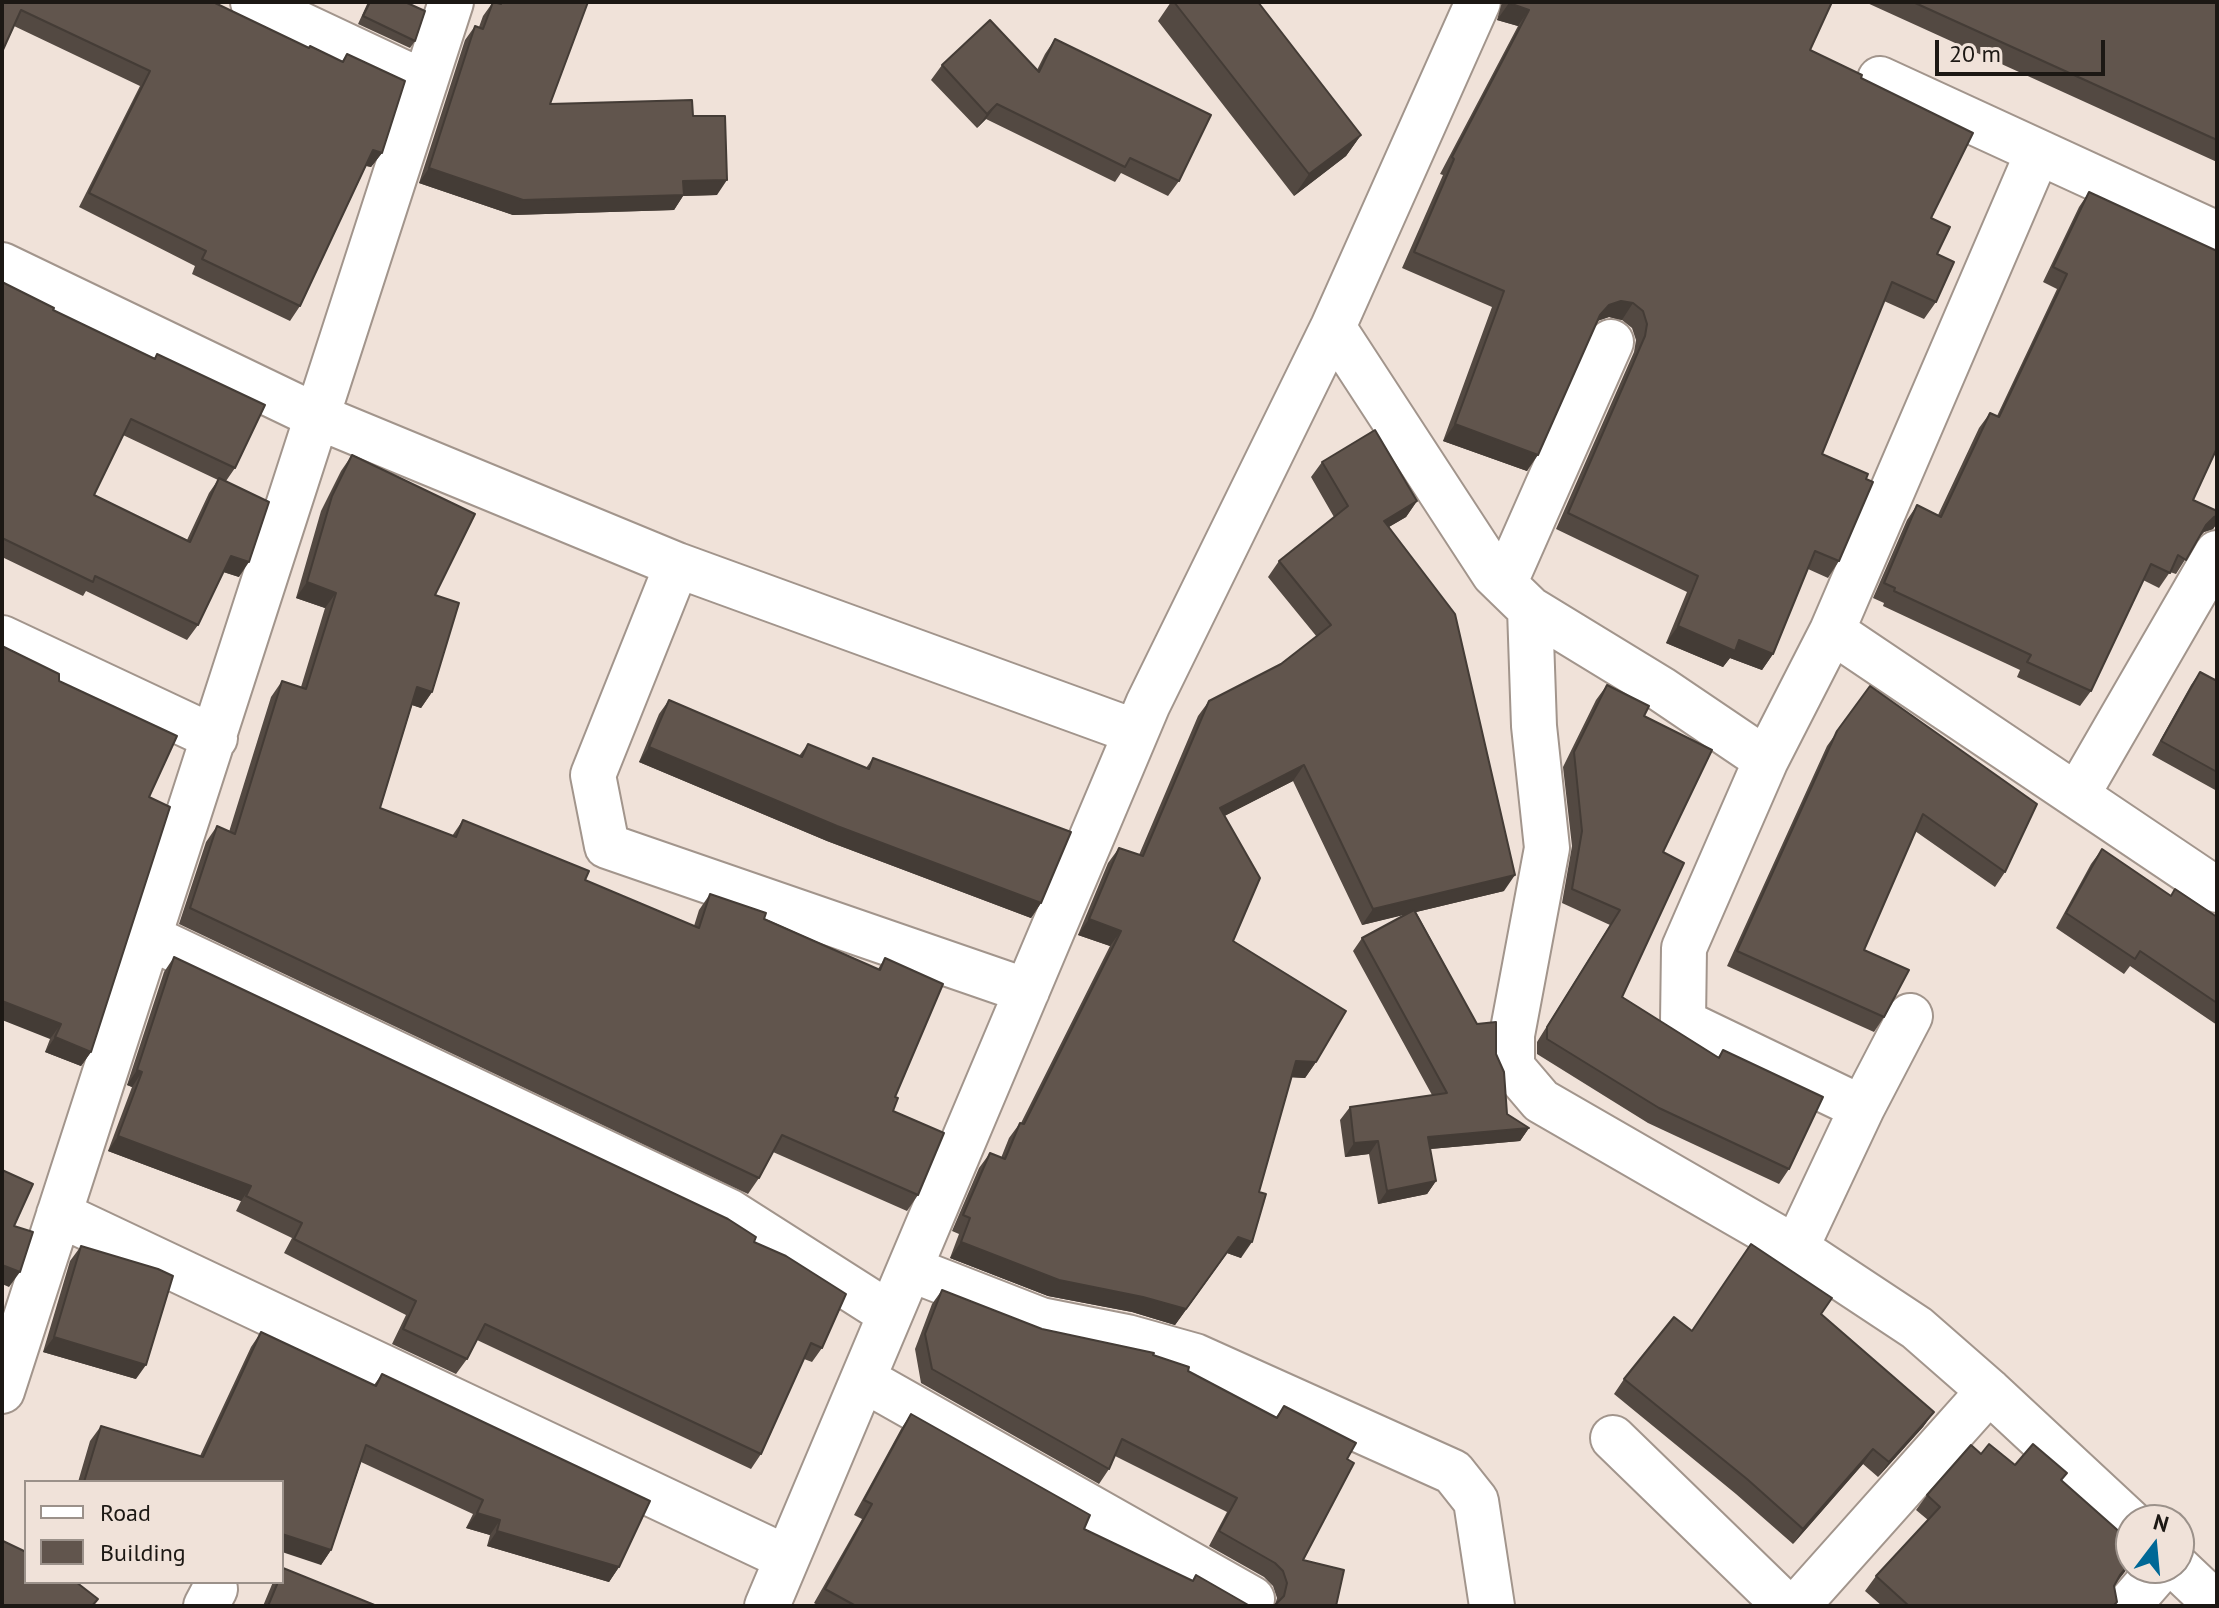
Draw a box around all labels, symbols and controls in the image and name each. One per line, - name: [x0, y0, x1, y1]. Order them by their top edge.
- scale bar: [1939, 24, 2109, 74]
- text: 20 m: [1949, 38, 2001, 69]
- legend: [24, 1480, 284, 1584]
- text: Road: [100, 1497, 151, 1528]
- north arrow: [2115, 1504, 2195, 1584]
- text: N: [2150, 1507, 2172, 1538]
- text: Building: [100, 1537, 186, 1568]

